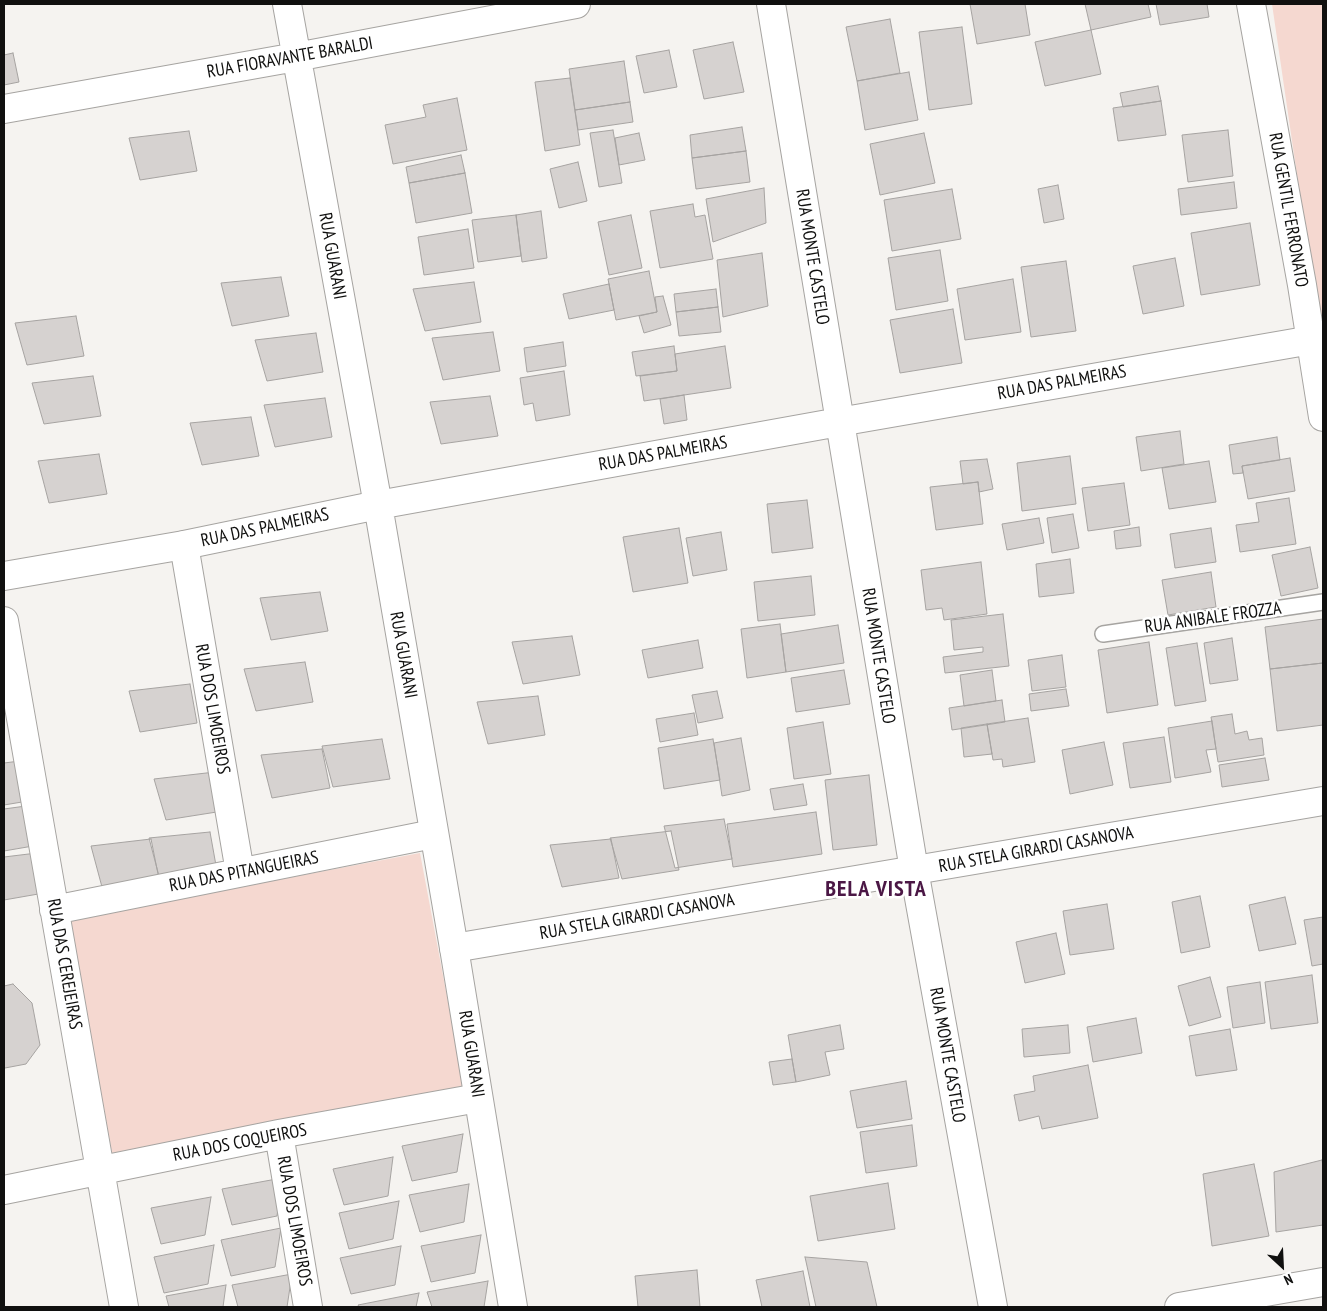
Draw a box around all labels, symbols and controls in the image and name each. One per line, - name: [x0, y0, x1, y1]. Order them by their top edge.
- street label: RUA FIORAVANTE BARALDI: [205, 33, 375, 83]
- street label: RUA GENTIL FERRONATO: [1264, 131, 1312, 289]
- street label: RUA MONTE CASTELO: [791, 188, 833, 326]
- street label: RUA GUARANI: [314, 211, 350, 301]
- street label: RUA DAS PALMEIRAS: [996, 361, 1128, 405]
- street label: RUA DAS PALMEIRAS: [597, 432, 729, 476]
- street label: RUA DAS PALMEIRAS: [199, 504, 331, 552]
- street label: RUA MONTE CASTELO: [857, 587, 899, 725]
- street label: RUA ANIBALE FROZZA: [1143, 598, 1283, 638]
- street label: RUA GUARANI: [385, 610, 421, 700]
- street label: RUA DOS LIMOEIROS: [190, 642, 234, 776]
- street label: RUA STELA GIRARDI CASANOVA: [937, 822, 1135, 878]
- street label: RUA DAS PITANGUEIRAS: [168, 847, 320, 897]
- district label: BELA VISTA: [824, 877, 928, 903]
- street label: RUA STELA GIRARDI CASANOVA: [538, 889, 736, 945]
- street label: RUA DAS CEREJEIRAS: [42, 897, 86, 1031]
- street label: RUA MONTE CASTELO: [924, 986, 970, 1124]
- street label: RUA GUARANI: [453, 1009, 489, 1099]
- street label: RUA DOS COQUEIROS: [171, 1119, 309, 1167]
- street label: RUA DOS LIMOEIROS: [272, 1154, 316, 1288]
- north arrow: [1257, 1241, 1307, 1291]
- text: N: [1281, 1270, 1296, 1289]

